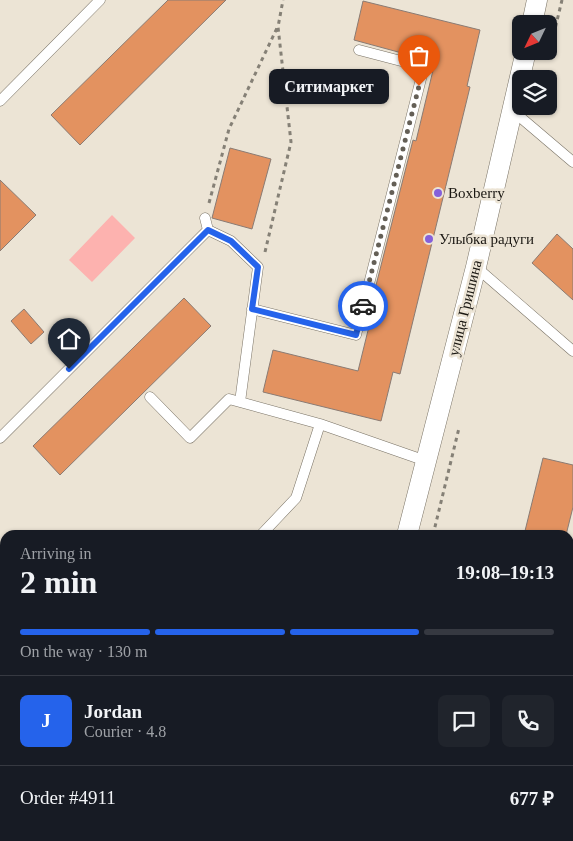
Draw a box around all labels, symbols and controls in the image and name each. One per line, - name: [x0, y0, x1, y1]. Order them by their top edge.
- north arrow: [512, 15, 558, 60]
- map controls: [512, 15, 557, 115]
- pin: [398, 35, 440, 86]
- icon: bag: [405, 42, 433, 70]
- callout: Ситимаркет: [269, 68, 389, 104]
- button: layers: [512, 70, 557, 115]
- text: Ситимаркет: [284, 78, 374, 95]
- place label: Boxberry: [448, 185, 505, 201]
- marker: Boxberry: [432, 187, 444, 199]
- place label: Улыбка радуги: [439, 231, 534, 247]
- marker: Улыбка радуги: [423, 233, 435, 245]
- street label: улица Гришина: [445, 258, 485, 358]
- courier: [338, 281, 388, 331]
- icon: car: [349, 292, 377, 320]
- pin: [48, 318, 90, 369]
- icon: home: [55, 325, 83, 353]
- text: Arriving in: [20, 545, 92, 562]
- text: 19:08–19:13: [456, 562, 554, 583]
- text: 2 min: [20, 564, 97, 600]
- text: On the way · 130 m: [20, 643, 148, 660]
- button: chat: [438, 695, 490, 747]
- button: phone: [502, 695, 554, 747]
- text: Jordan: [84, 701, 142, 722]
- text: J: [41, 710, 51, 731]
- text: Courier · 4.8: [84, 723, 166, 740]
- text: Order #4911: [20, 787, 116, 808]
- text: 677 ₽: [510, 788, 554, 809]

